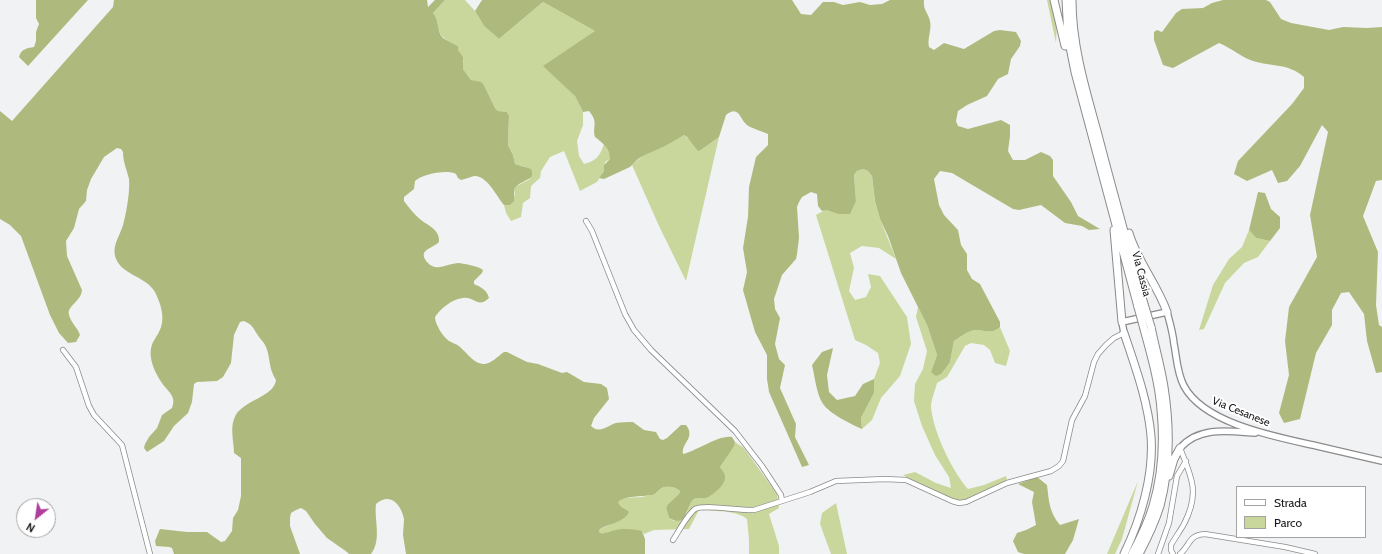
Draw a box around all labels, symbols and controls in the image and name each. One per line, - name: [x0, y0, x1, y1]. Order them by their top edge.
- street label: Via Cassia: [1129, 250, 1153, 298]
- street label: Via Cesanese: [1210, 394, 1272, 430]
- legend: [1236, 486, 1366, 538]
- text: Strada: [1274, 495, 1307, 510]
- north arrow: [16, 498, 56, 538]
- text: Parco: [1274, 515, 1302, 530]
- text: N: [24, 520, 37, 536]

